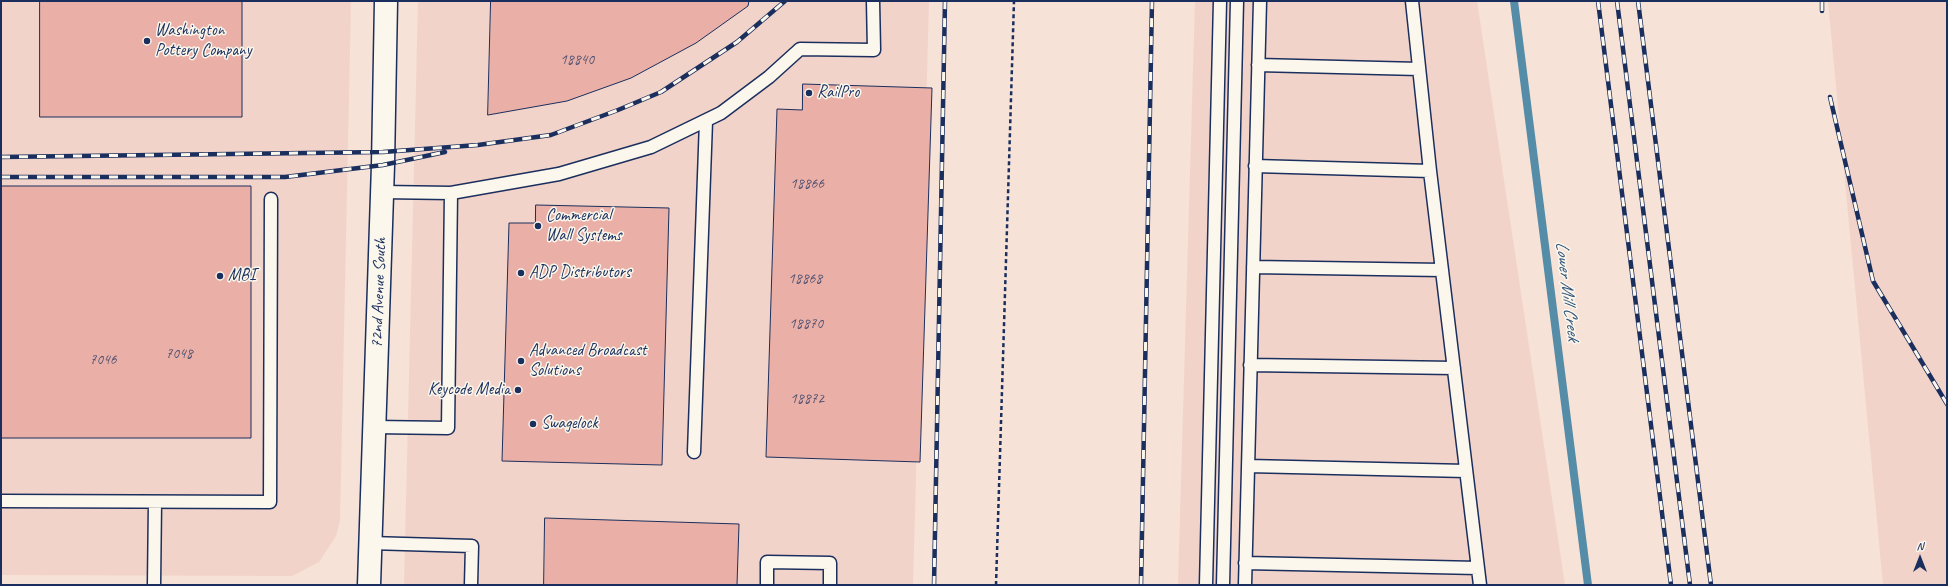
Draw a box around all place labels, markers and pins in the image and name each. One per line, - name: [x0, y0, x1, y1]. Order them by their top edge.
- place label: Washington Pottery Company: [155, 21, 251, 61]
- marker: Washington Pottery Company: [142, 36, 152, 46]
- place label: RailPro: [817, 83, 859, 103]
- marker: RailPro: [804, 88, 814, 98]
- place label: Commercial Wall Systems: [546, 206, 622, 246]
- marker: Commercial Wall Systems: [533, 221, 543, 231]
- place label: ADP Distributors: [529, 263, 631, 283]
- place label: MBI: [228, 266, 256, 286]
- marker: ADP Distributors: [516, 268, 526, 278]
- marker: MBI: [215, 271, 225, 281]
- place label: Advanced Broadcast Solutions: [529, 341, 646, 381]
- marker: Advanced Broadcast Solutions: [516, 356, 526, 366]
- place label: Keycode Media: [428, 380, 510, 400]
- marker: Keycode Media: [513, 385, 523, 395]
- place label: Swagelock: [541, 414, 598, 434]
- marker: Swagelock: [528, 419, 538, 429]

